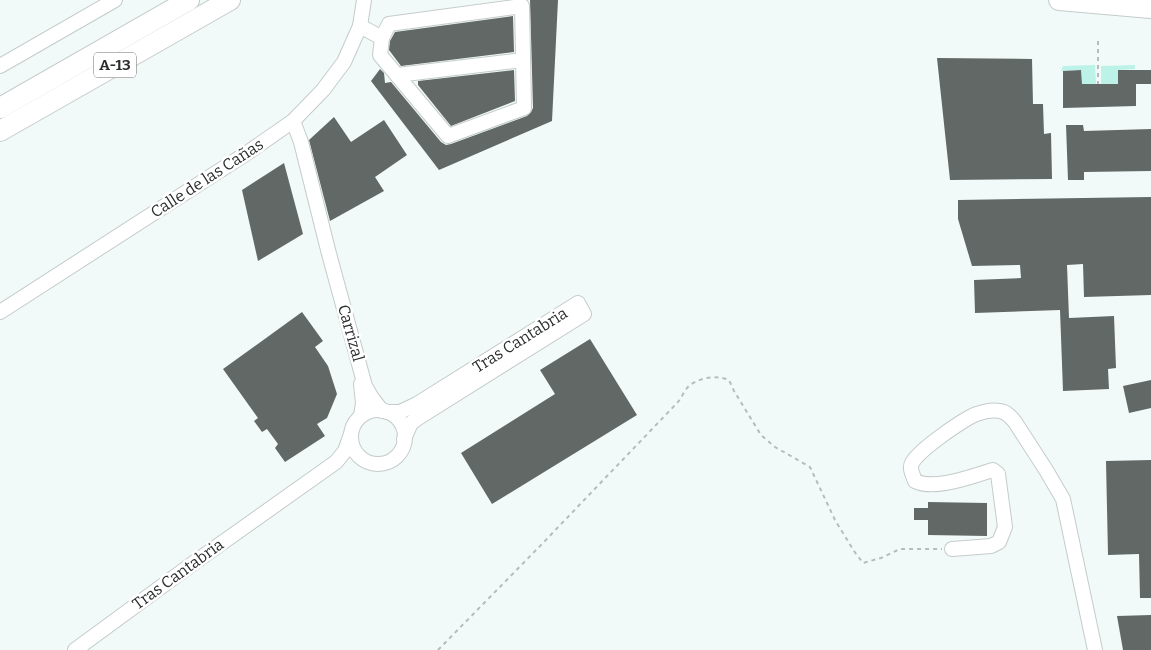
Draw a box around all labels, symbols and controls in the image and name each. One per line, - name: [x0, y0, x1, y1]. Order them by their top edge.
- road number: A-13: [94, 52, 136, 78]
- street label: Calle de las Cañas: [147, 134, 267, 222]
- street label: Carrizal: [334, 302, 368, 364]
- street label: Tras Cantabria: [469, 303, 571, 377]
- street label: Tras Cantabria: [129, 534, 227, 613]

